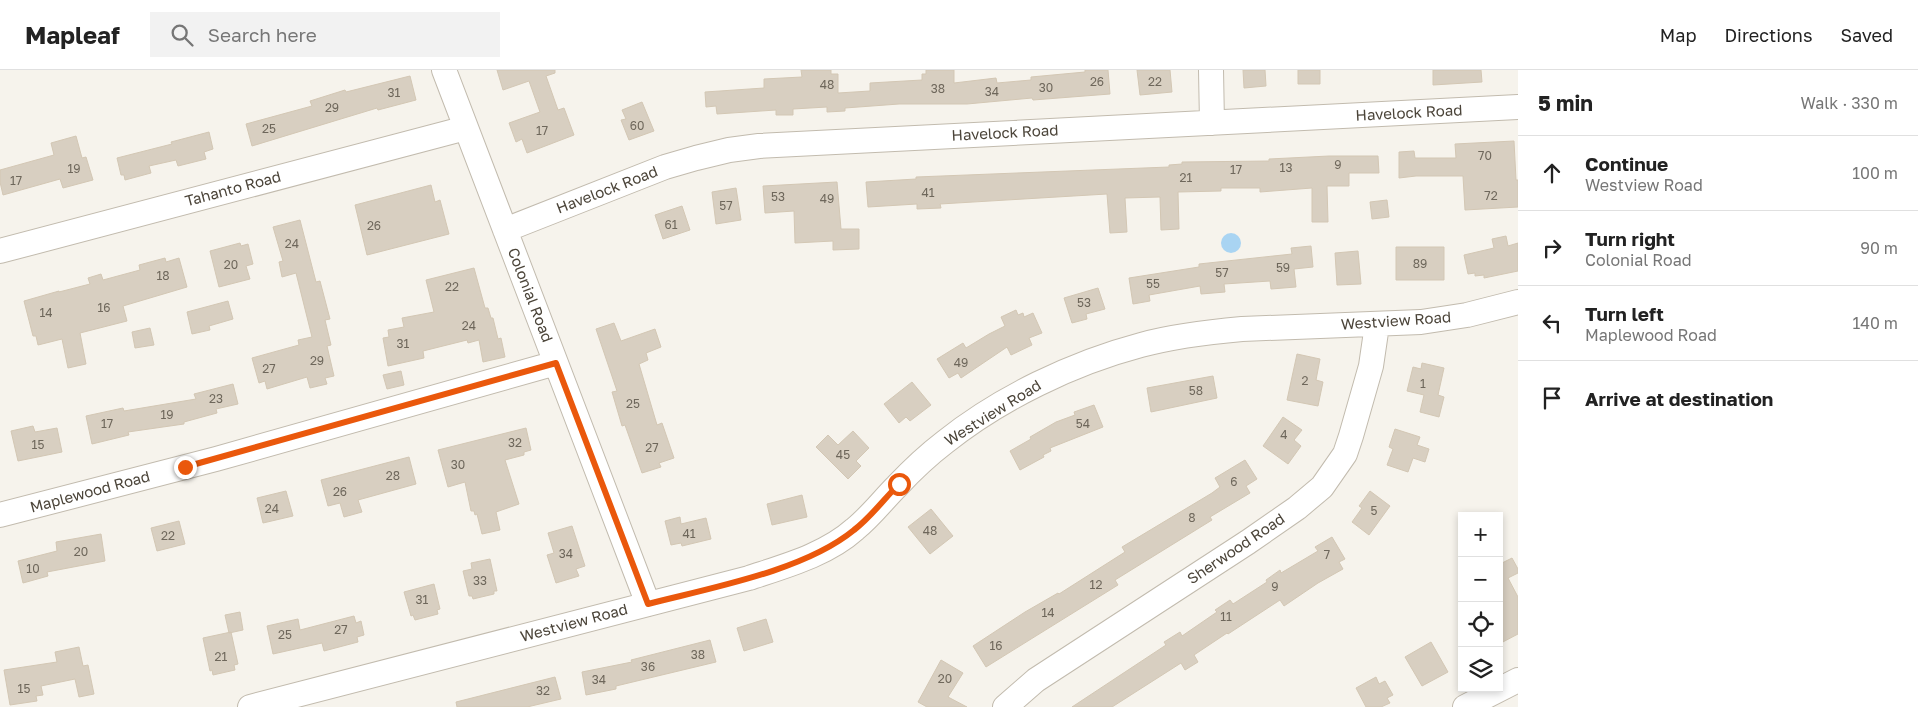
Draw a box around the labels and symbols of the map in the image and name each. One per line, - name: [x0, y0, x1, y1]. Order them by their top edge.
- house number: 26: [1090, 74, 1104, 89]
- house number: 22: [1148, 74, 1162, 89]
- house number: 48: [820, 77, 834, 92]
- house number: 30: [1039, 80, 1053, 95]
- house number: 38: [931, 81, 945, 96]
- house number: 34: [985, 84, 999, 99]
- house number: 31: [388, 85, 401, 100]
- house number: 29: [325, 100, 339, 115]
- street label: Havelock Road: [1355, 100, 1463, 124]
- house number: 60: [630, 118, 644, 133]
- street label: Havelock Road: [951, 120, 1059, 144]
- house number: 25: [262, 121, 276, 136]
- house number: 17: [536, 123, 548, 138]
- house number: 70: [1478, 148, 1492, 163]
- house number: 9: [1334, 157, 1342, 172]
- house number: 13: [1280, 160, 1292, 175]
- house number: 19: [67, 161, 81, 176]
- street label: Havelock Road: [553, 161, 660, 217]
- house number: 17: [1230, 162, 1242, 177]
- street label: Tahanto Road: [183, 167, 283, 210]
- house number: 21: [1180, 170, 1193, 185]
- house number: 17: [10, 173, 22, 188]
- house number: 41: [921, 185, 935, 200]
- house number: 72: [1484, 188, 1498, 203]
- house number: 53: [771, 189, 785, 204]
- house number: 49: [820, 191, 834, 206]
- house number: 57: [719, 198, 733, 213]
- house number: 61: [664, 217, 678, 232]
- house number: 26: [367, 218, 381, 233]
- house number: 24: [285, 236, 299, 251]
- street label: Colonial Road: [505, 245, 557, 344]
- house number: 89: [1413, 256, 1427, 271]
- house number: 20: [224, 257, 238, 272]
- house number: 59: [1276, 260, 1290, 275]
- house number: 57: [1215, 265, 1229, 280]
- house number: 18: [156, 268, 170, 283]
- house number: 55: [1146, 276, 1160, 291]
- house number: 22: [445, 279, 459, 294]
- house number: 53: [1077, 295, 1091, 310]
- house number: 16: [97, 300, 111, 315]
- house number: 14: [39, 305, 53, 320]
- street label: Westview Road: [1340, 307, 1452, 333]
- house number: 24: [462, 318, 476, 333]
- house number: 31: [397, 336, 410, 351]
- house number: 29: [310, 353, 324, 368]
- house number: 49: [954, 355, 968, 370]
- house number: 27: [262, 361, 276, 376]
- house number: 2: [1302, 373, 1309, 388]
- street label: Westview Road: [941, 375, 1044, 449]
- house number: 1: [1420, 376, 1426, 391]
- house number: 58: [1189, 383, 1203, 398]
- house number: 23: [209, 391, 223, 406]
- house number: 25: [626, 396, 640, 411]
- house number: 19: [160, 407, 174, 422]
- house number: 17: [101, 416, 113, 431]
- house number: 54: [1076, 416, 1090, 431]
- house number: 4: [1280, 427, 1288, 442]
- house number: 32: [508, 435, 522, 450]
- house number: 15: [32, 437, 44, 452]
- house number: 27: [645, 440, 659, 455]
- house number: 45: [836, 447, 850, 462]
- route end: [174, 456, 197, 479]
- house number: 30: [451, 457, 465, 472]
- street label: Maplewood Road: [28, 466, 152, 516]
- house number: 28: [386, 468, 400, 483]
- route start: [888, 473, 911, 496]
- house number: 6: [1230, 474, 1238, 489]
- house number: 26: [333, 484, 347, 499]
- house number: 24: [265, 501, 279, 516]
- house number: 5: [1371, 503, 1378, 518]
- street label: Sherwood Road: [1183, 509, 1287, 587]
- house number: 8: [1188, 510, 1196, 525]
- house number: 48: [923, 523, 937, 538]
- house number: 41: [682, 526, 696, 541]
- house number: 22: [161, 528, 175, 543]
- house number: 20: [74, 544, 88, 559]
- house number: 34: [559, 546, 573, 561]
- house number: 7: [1324, 547, 1330, 562]
- house number: 10: [26, 561, 40, 576]
- house number: 33: [473, 573, 487, 588]
- house number: 12: [1090, 577, 1102, 592]
- house number: 9: [1271, 579, 1279, 594]
- house number: 31: [416, 592, 429, 607]
- street label: Westview Road: [518, 599, 629, 645]
- house number: 14: [1041, 605, 1055, 620]
- house number: 11: [1220, 609, 1232, 624]
- house number: 27: [334, 622, 348, 637]
- house number: 25: [278, 627, 292, 642]
- house number: 16: [989, 638, 1003, 653]
- house number: 38: [691, 647, 705, 662]
- house number: 21: [215, 649, 228, 664]
- house number: 36: [641, 659, 655, 674]
- house number: 20: [938, 671, 952, 686]
- house number: 34: [592, 672, 606, 687]
- house number: 15: [18, 681, 30, 696]
- house number: 32: [536, 683, 550, 698]

